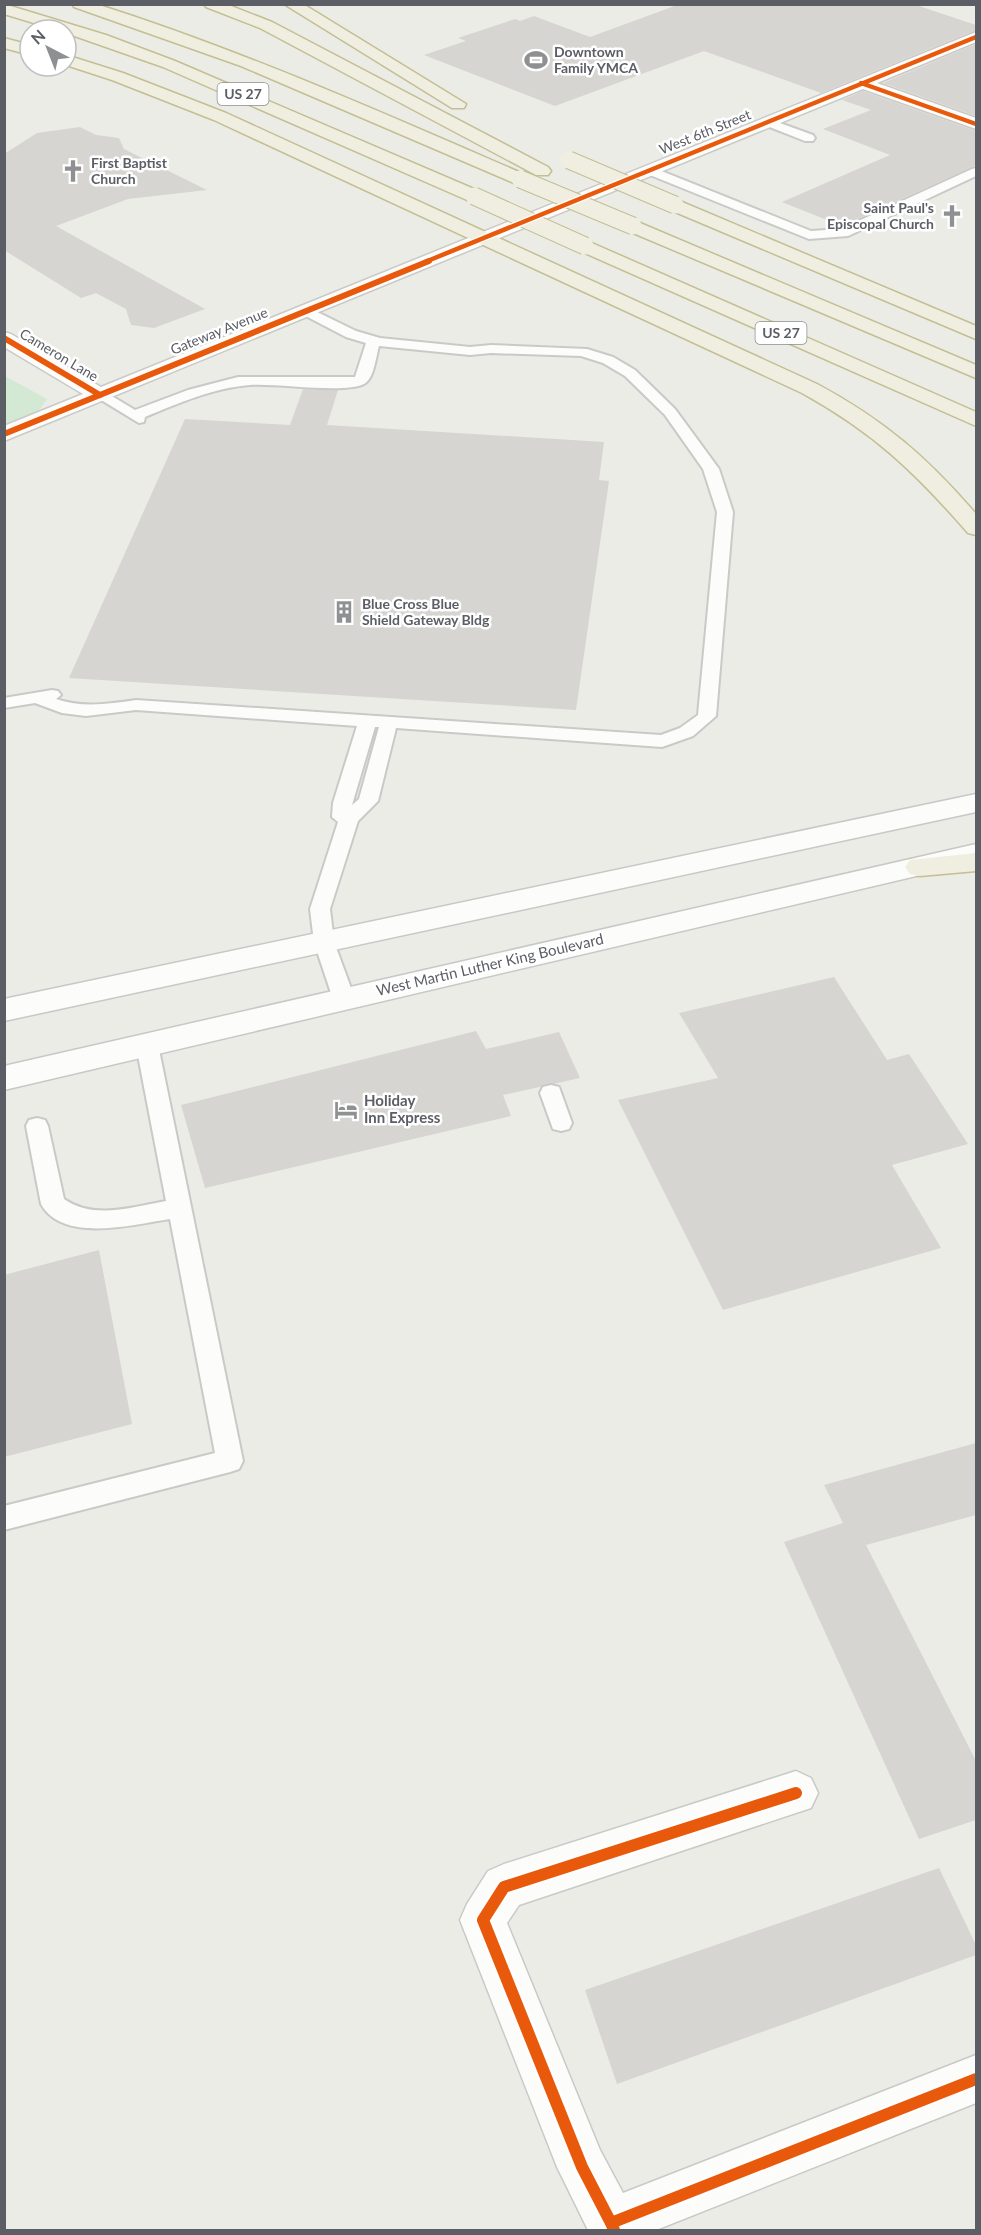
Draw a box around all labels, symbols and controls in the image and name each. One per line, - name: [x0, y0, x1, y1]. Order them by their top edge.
- north arrow: [18, 18, 78, 78]
- text: N: [27, 25, 49, 48]
- place label: Downtown Family YMCA: [554, 43, 638, 76]
- sports icon: Downtown Family YMCA: [523, 47, 549, 73]
- road number: US 27: [218, 83, 268, 105]
- street label: West 6th Street: [657, 105, 753, 158]
- place label: First Baptist Church: [91, 154, 168, 187]
- church icon: First Baptist Church: [60, 158, 86, 184]
- place label: Saint Paul's Episcopal Church: [827, 199, 934, 232]
- church icon: Saint Paul's Episcopal Church: [939, 203, 965, 229]
- street label: Gateway Avenue: [168, 303, 270, 358]
- road number: US 27: [756, 322, 806, 344]
- street label: Cameron Lane: [17, 324, 102, 385]
- place label: Blue Cross Blue Shield Gateway Bldg: [362, 595, 490, 628]
- building icon: Blue Cross Blue Shield Gateway Bldg: [331, 599, 357, 625]
- street label: West Martin Luther King Boulevard: [374, 929, 605, 999]
- place label: Holiday Inn Express: [364, 1091, 441, 1126]
- hotel icon: Holiday Inn Express: [333, 1097, 359, 1123]

